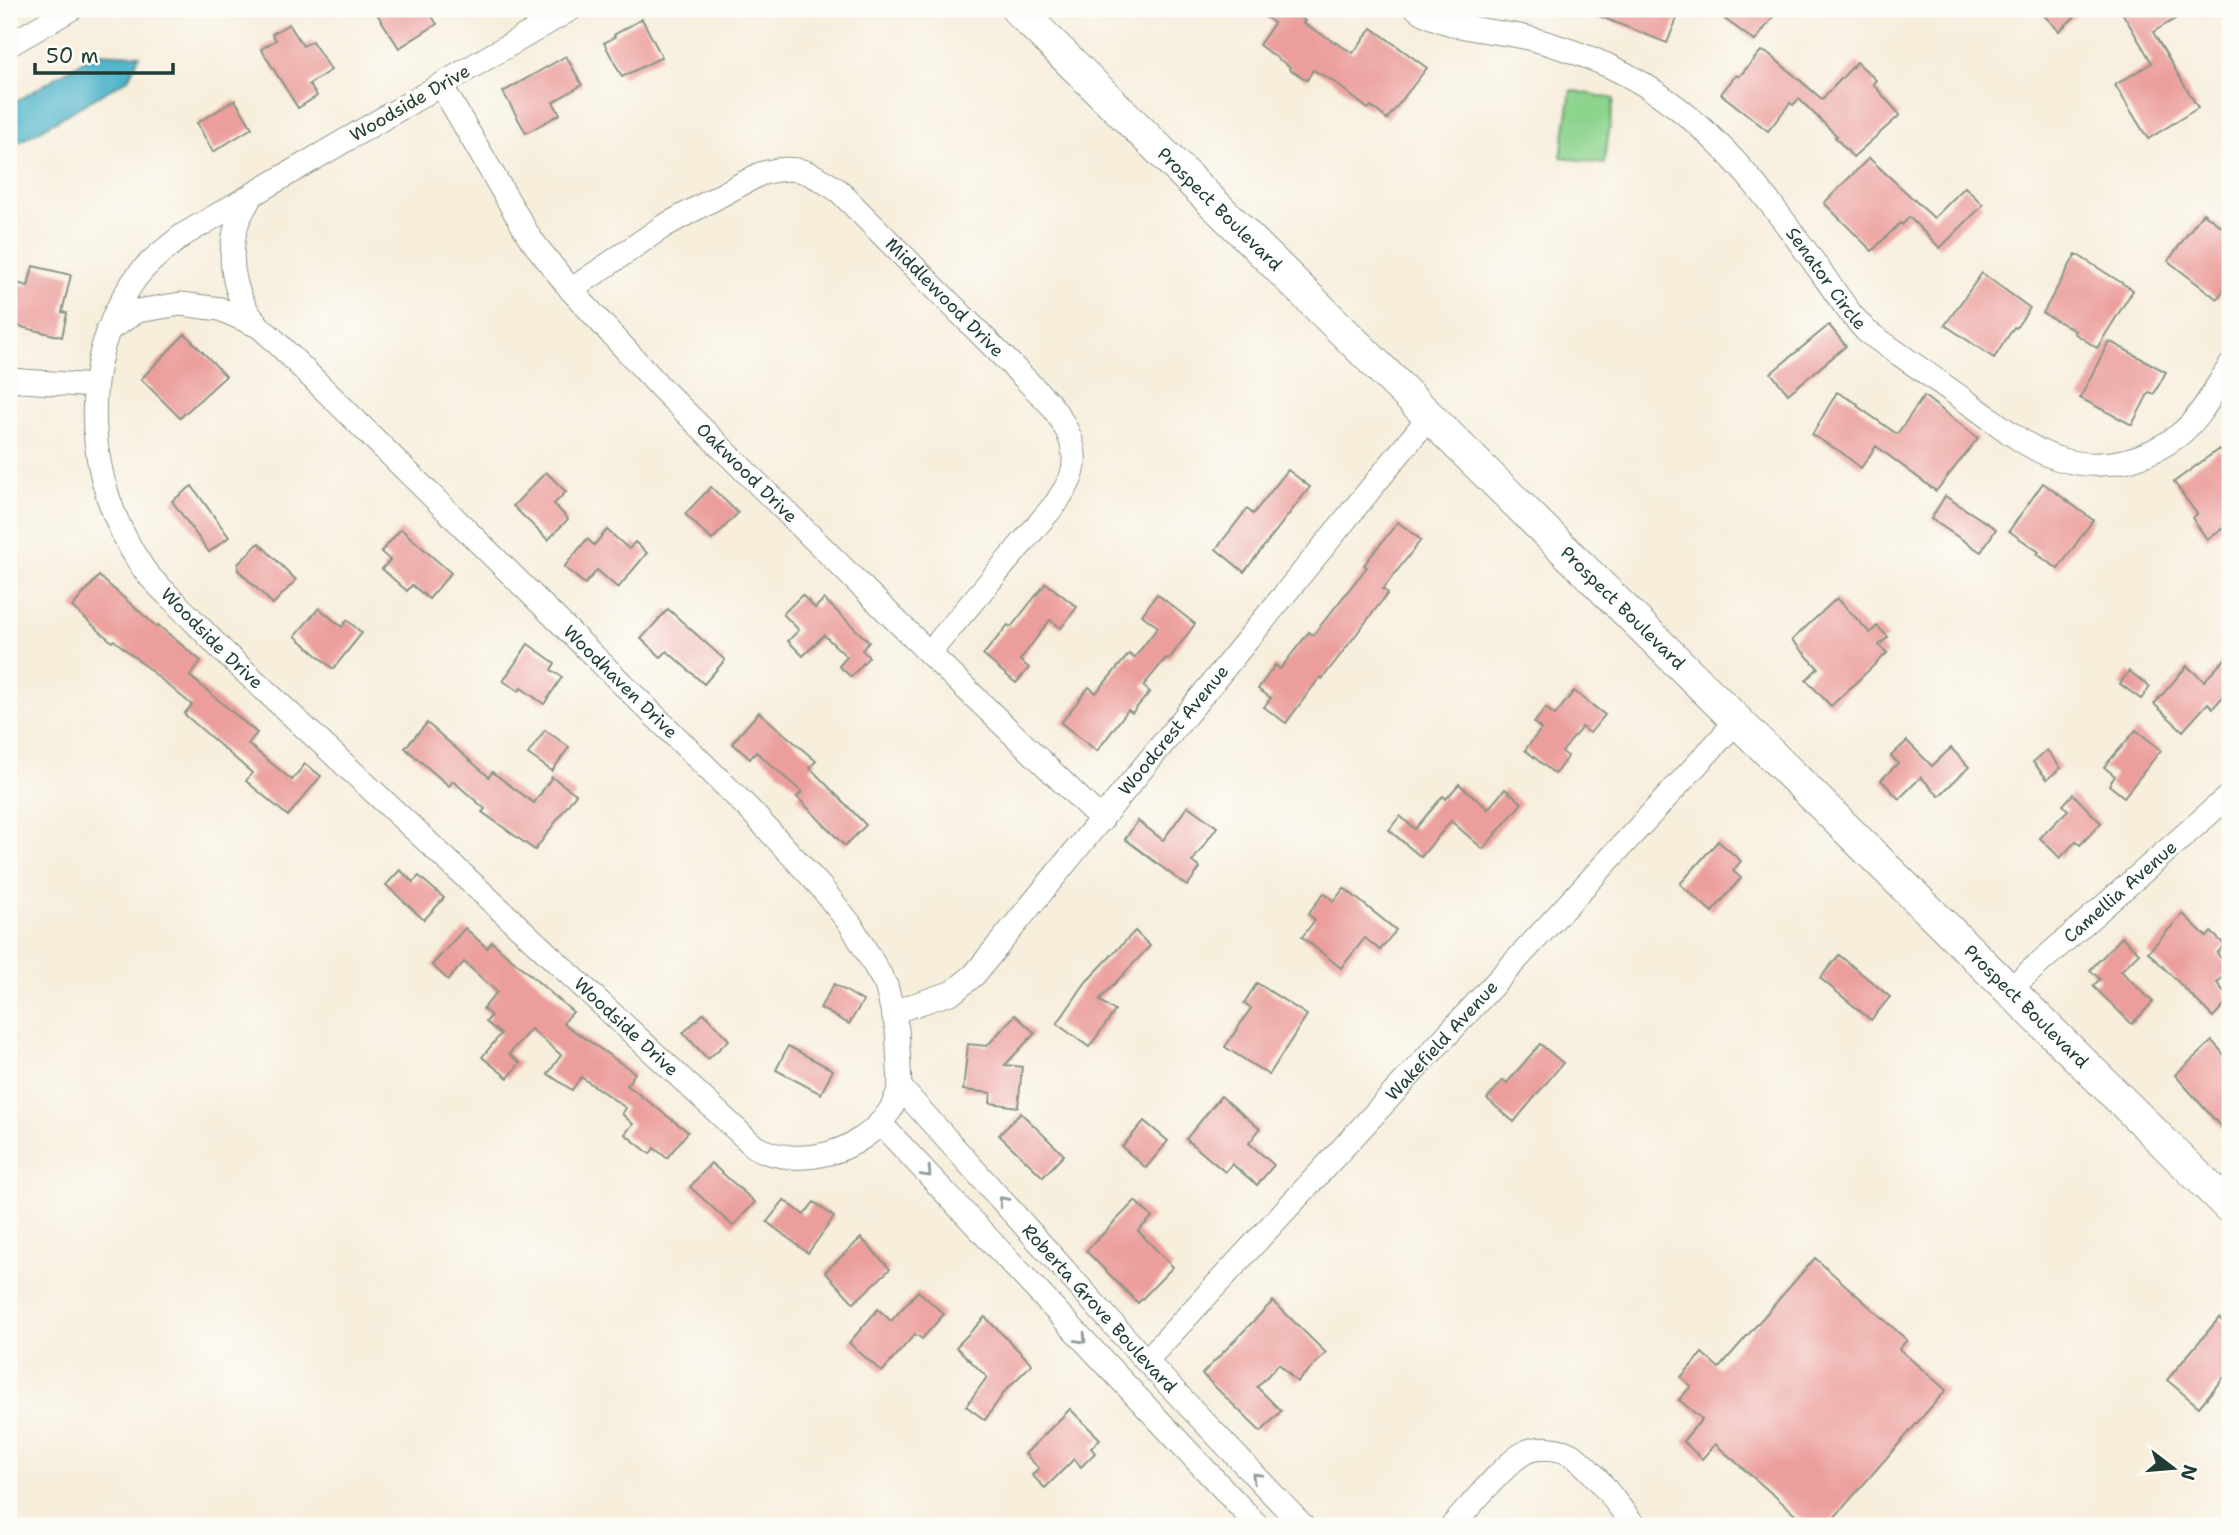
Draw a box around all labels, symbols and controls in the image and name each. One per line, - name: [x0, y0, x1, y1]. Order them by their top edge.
- scale bar: [35, 32, 173, 76]
- text: 50 m: [46, 42, 99, 70]
- street label: Woodside Drive: [346, 59, 474, 147]
- street label: Prospect Boulevard: [1152, 142, 1287, 276]
- street label: Senator Circle: [1780, 222, 1872, 335]
- street label: Middlewood Drive: [880, 233, 1009, 363]
- street label: Oakwood Drive: [691, 417, 803, 528]
- street label: Prospect Boulevard: [1555, 541, 1691, 675]
- street label: Woodside Drive: [155, 582, 268, 694]
- street label: Woodhaven Drive: [558, 620, 683, 744]
- street label: Woodcrest Avenue: [1113, 660, 1234, 801]
- street label: Camellia Avenue: [2058, 835, 2182, 948]
- street label: Prospect Boulevard: [1959, 940, 2094, 1074]
- street label: Woodside Drive: [569, 972, 684, 1082]
- street label: Wakefield Avenue: [1380, 975, 1503, 1106]
- one-way arrow: [918, 1165, 931, 1178]
- one-way arrow: [998, 1196, 1011, 1209]
- street label: Roberta Grove Boulevard: [1017, 1219, 1182, 1398]
- one-way arrow: [1074, 1331, 1087, 1344]
- north arrow: [2138, 1434, 2208, 1504]
- text: N: [2175, 1462, 2203, 1483]
- one-way arrow: [1252, 1472, 1265, 1485]

